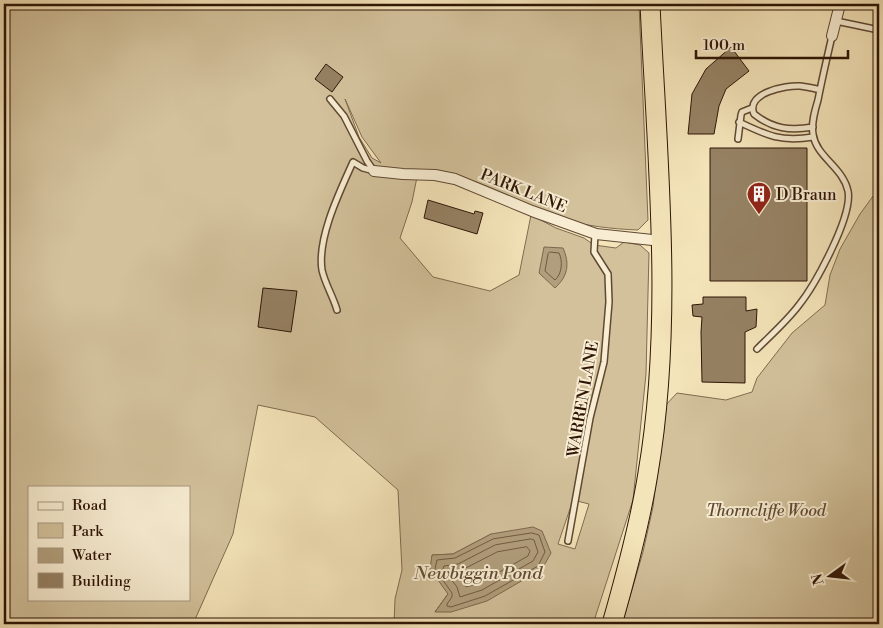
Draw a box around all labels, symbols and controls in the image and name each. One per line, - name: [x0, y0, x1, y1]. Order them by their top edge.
- scale bar: [696, 28, 848, 60]
- text: 100 m: [703, 36, 745, 55]
- street label: PARK LANE: [477, 165, 570, 217]
- building icon: D Braun: [746, 181, 772, 215]
- place label: D Braun: [776, 185, 837, 205]
- street label: WARREN LANE: [563, 340, 603, 460]
- legend: [28, 486, 190, 600]
- text: Road: [72, 496, 107, 515]
- park label: Thorncliffe Wood: [706, 501, 827, 521]
- text: Park: [72, 522, 104, 541]
- text: Water: [71, 546, 112, 565]
- north arrow: [806, 550, 856, 600]
- water label: Newbiggin Pond: [413, 562, 543, 585]
- text: N: [808, 571, 829, 587]
- text: Building: [71, 572, 131, 591]

